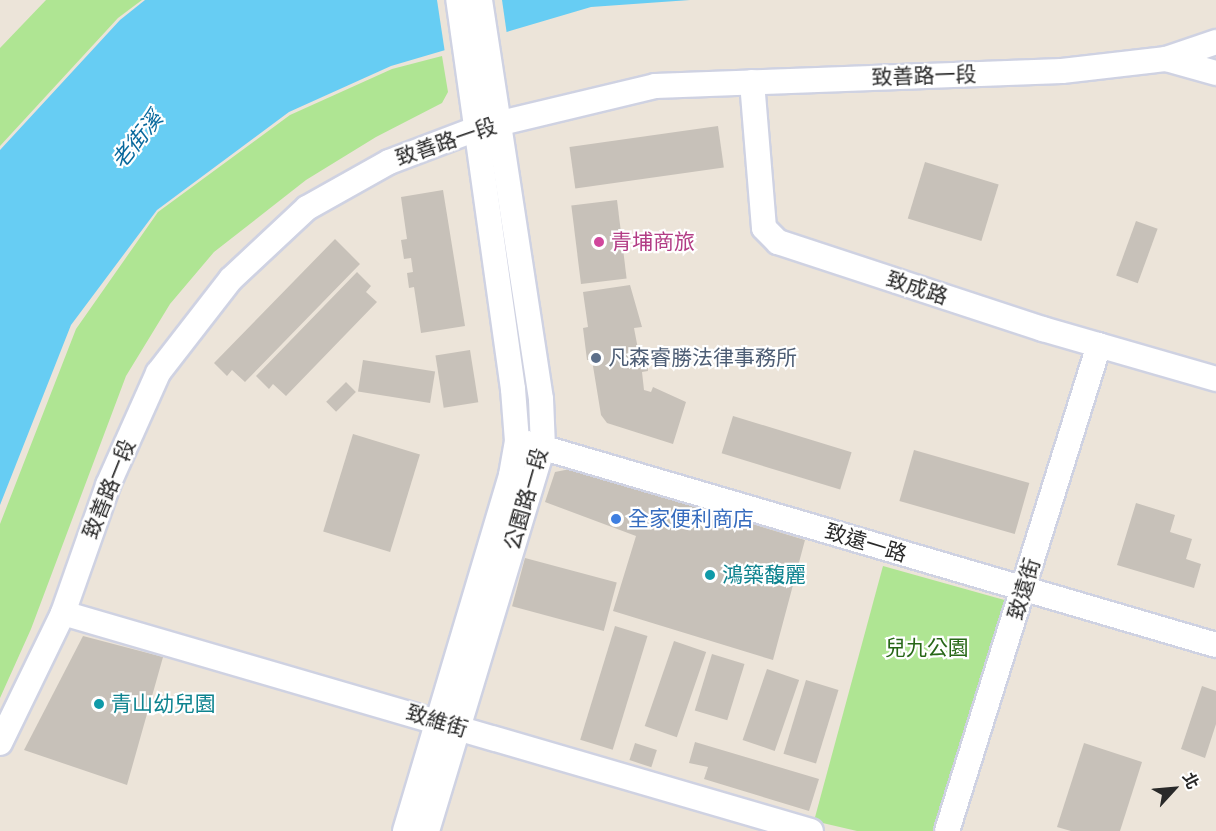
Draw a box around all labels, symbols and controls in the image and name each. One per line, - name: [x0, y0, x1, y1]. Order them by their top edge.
- street label: 致善路一段: [871, 62, 977, 90]
- water label: 老街溪: [106, 106, 168, 174]
- street label: 致善路一段: [392, 113, 500, 171]
- place label: 青埔商旅: [611, 229, 695, 255]
- marker: 青埔商旅: [592, 235, 606, 249]
- street label: 致成路: [883, 266, 951, 310]
- place label: 凡森睿勝法律事務所: [608, 345, 797, 371]
- marker: 凡森睿勝法律事務所: [589, 351, 603, 365]
- street label: 致善路一段: [78, 436, 140, 542]
- street label: 公園路一段: [499, 445, 553, 553]
- place label: 全家便利商店: [628, 506, 754, 532]
- marker: 全家便利商店: [609, 512, 623, 526]
- street label: 致遠一路: [822, 519, 910, 567]
- street label: 致遠街: [1003, 555, 1045, 623]
- place label: 鴻築馥麗: [722, 562, 806, 588]
- marker: 鴻築馥麗: [703, 568, 717, 582]
- park label: 兒九公園: [885, 635, 969, 661]
- place label: 青山幼兒園: [111, 691, 216, 717]
- marker: 青山幼兒園: [92, 697, 106, 711]
- street label: 致維街: [403, 700, 471, 742]
- north arrow: [1144, 759, 1204, 819]
- text: 北: [1178, 769, 1204, 793]

